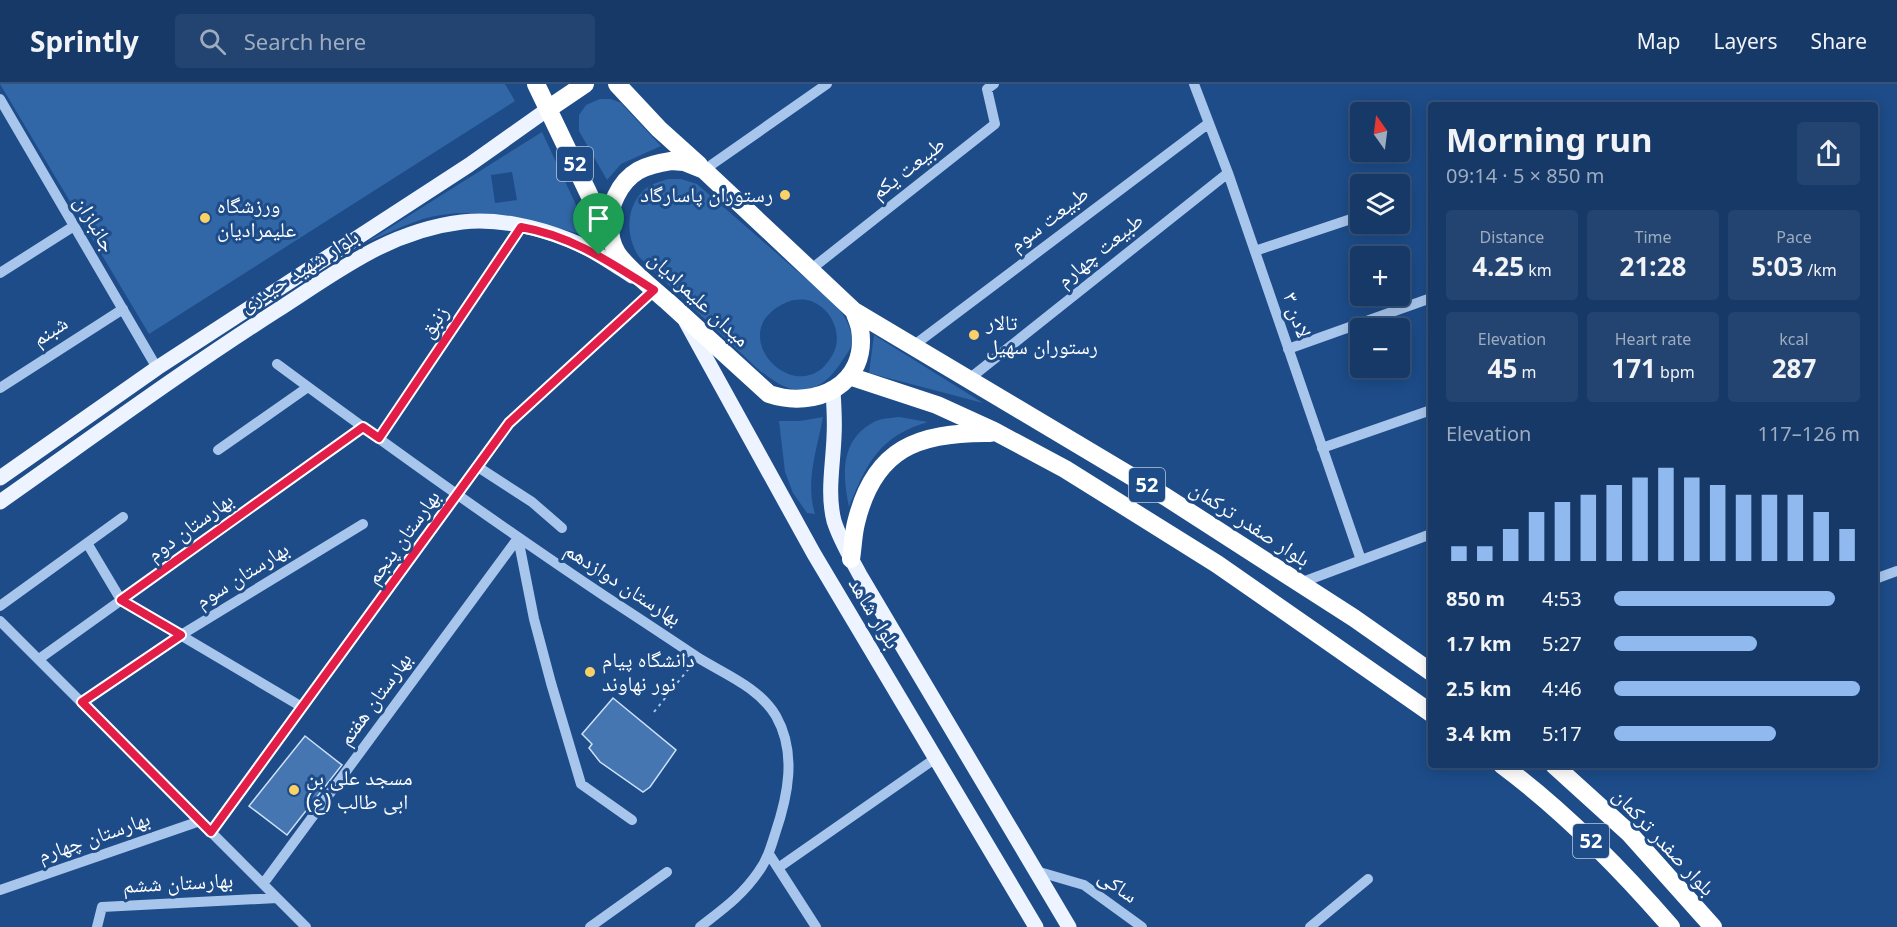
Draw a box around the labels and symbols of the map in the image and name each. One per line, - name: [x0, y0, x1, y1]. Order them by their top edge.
- north arrow: [1350, 102, 1410, 162]
- street label: طبیعت یکم: [865, 129, 951, 206]
- road number: 52: [557, 147, 593, 181]
- street label: طبیعت سوم: [1003, 179, 1094, 258]
- place label: رستوران پاسارگاد: [640, 180, 773, 208]
- marker: رستوران پاسارگاد: [778, 188, 792, 202]
- street label: جانبازان: [68, 190, 123, 257]
- place label: ورزشگاه علیمرادیان: [217, 191, 296, 243]
- pin: [573, 193, 624, 255]
- street label: طبیعت چهارم: [1050, 206, 1149, 294]
- marker: ورزشگاه علیمرادیان: [198, 211, 212, 225]
- street label: بلوار شهید حیدری: [233, 222, 364, 318]
- street label: میدان علیمرادیان: [643, 244, 756, 352]
- street label: لادن ۳: [1277, 288, 1319, 341]
- street label: زنبق: [412, 300, 454, 343]
- street label: شبنم: [26, 308, 73, 353]
- place label: تالار رستوران سهیل: [985, 308, 1098, 360]
- marker: تالار رستوران سهیل: [967, 328, 981, 342]
- road number: 52: [1129, 468, 1165, 502]
- street label: بلوار صفدر ترکمان: [1185, 474, 1316, 573]
- street label: بهارستان پنجم: [359, 484, 447, 590]
- street label: بهارستان دوم: [141, 485, 239, 568]
- street label: بهارستان سوم: [189, 534, 294, 615]
- street label: بهارستان دوازدهم: [559, 535, 687, 632]
- street label: بلوار شاهد: [842, 571, 907, 654]
- place label: دانشگاه پیام نور نهاوند: [602, 645, 695, 697]
- street label: بهارستان هفتم: [331, 646, 418, 751]
- marker: دانشگاه پیام نور نهاوند: [583, 665, 597, 679]
- place label: مسجد علی بن ابی طالب (ع): [306, 763, 413, 815]
- street label: بلوار صفدر ترکمان: [1607, 781, 1722, 901]
- marker: مسجد علی بن ابی طالب (ع): [287, 783, 301, 797]
- street label: بهارستان چهارم: [34, 804, 154, 869]
- road number: 52: [1573, 824, 1609, 858]
- street label: ساکی: [1093, 862, 1144, 909]
- street label: بهارستان ششم: [122, 865, 234, 900]

